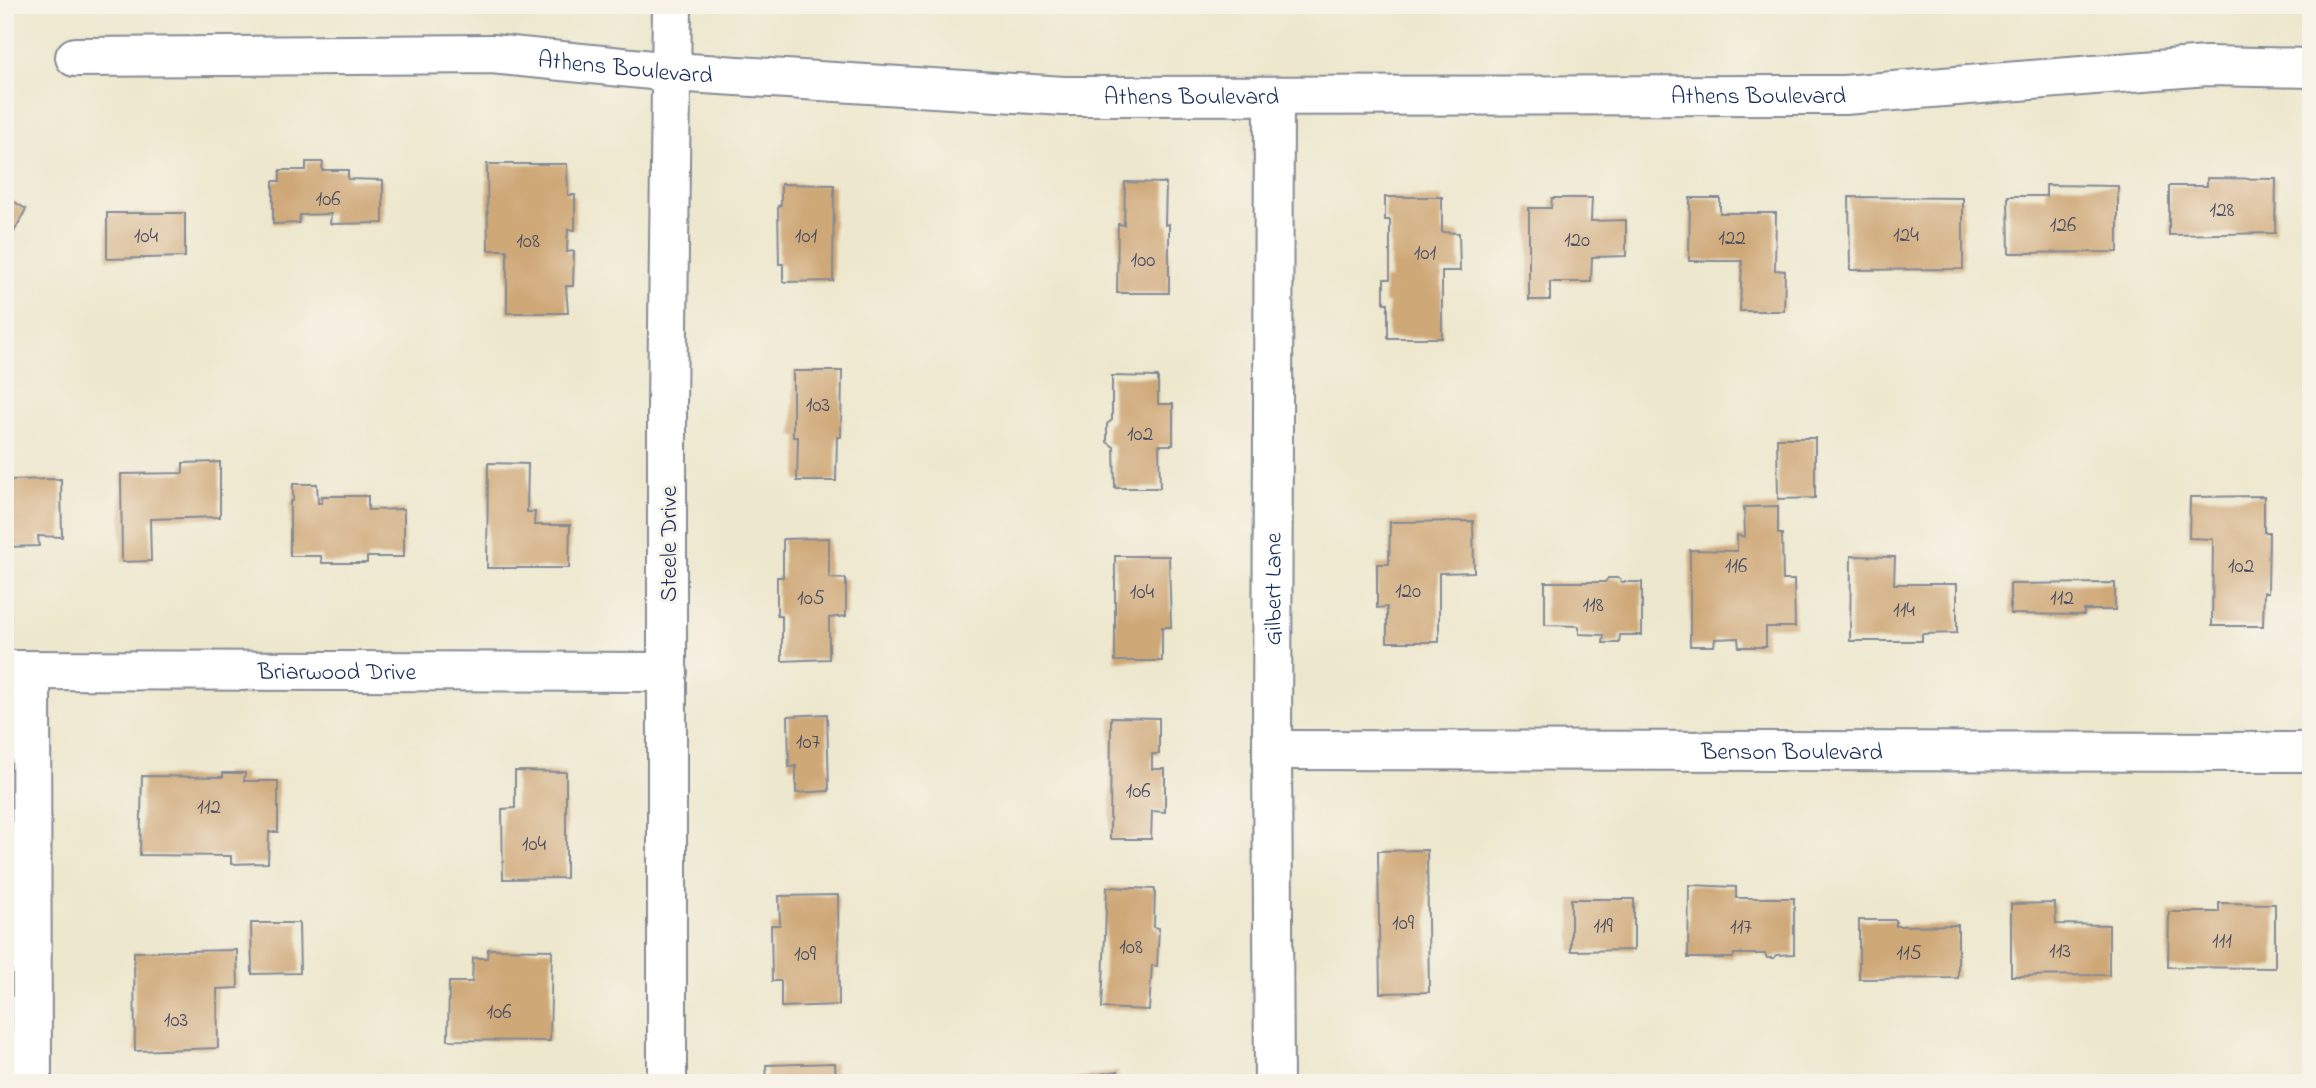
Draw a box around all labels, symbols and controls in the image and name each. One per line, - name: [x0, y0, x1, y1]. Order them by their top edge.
- street label: Athens Boulevard: [536, 44, 714, 94]
- street label: Athens Boulevard: [1671, 80, 1847, 115]
- street label: Athens Boulevard: [1104, 81, 1280, 116]
- house number: 106: [316, 185, 341, 215]
- house number: 128: [2210, 196, 2235, 226]
- house number: 126: [2050, 211, 2076, 241]
- house number: 124: [1893, 221, 1919, 251]
- house number: 104: [134, 222, 159, 252]
- house number: 101: [795, 222, 818, 252]
- house number: 122: [1718, 224, 1746, 254]
- house number: 120: [1564, 226, 1590, 256]
- house number: 108: [516, 227, 540, 257]
- house number: 101: [1414, 239, 1437, 269]
- house number: 100: [1131, 246, 1155, 276]
- house number: 103: [806, 391, 830, 421]
- house number: 102: [1127, 420, 1153, 450]
- street label: Steele Drive: [653, 486, 688, 602]
- street label: Gilbert Lane: [1257, 532, 1293, 646]
- house number: 116: [1725, 552, 1747, 582]
- house number: 102: [2228, 552, 2254, 582]
- house number: 120: [1395, 577, 1421, 607]
- house number: 104: [1130, 578, 1155, 608]
- house number: 105: [797, 584, 825, 614]
- house number: 112: [2050, 584, 2074, 614]
- house number: 118: [1582, 591, 1604, 621]
- house number: 114: [1893, 596, 1915, 626]
- street label: Briarwood Drive: [257, 656, 417, 691]
- house number: 107: [796, 728, 821, 758]
- street label: Benson Boulevard: [1700, 736, 1883, 771]
- house number: 106: [1126, 777, 1151, 807]
- house number: 112: [197, 793, 221, 823]
- house number: 104: [522, 830, 547, 860]
- house number: 109: [1392, 909, 1415, 939]
- house number: 119: [1593, 912, 1614, 942]
- house number: 117: [1730, 913, 1752, 943]
- house number: 111: [2212, 927, 2232, 957]
- house number: 108: [1119, 933, 1143, 963]
- house number: 113: [2049, 937, 2071, 967]
- house number: 115: [1896, 939, 1922, 969]
- house number: 109: [794, 940, 817, 970]
- house number: 106: [487, 998, 512, 1028]
- house number: 103: [164, 1006, 188, 1036]

